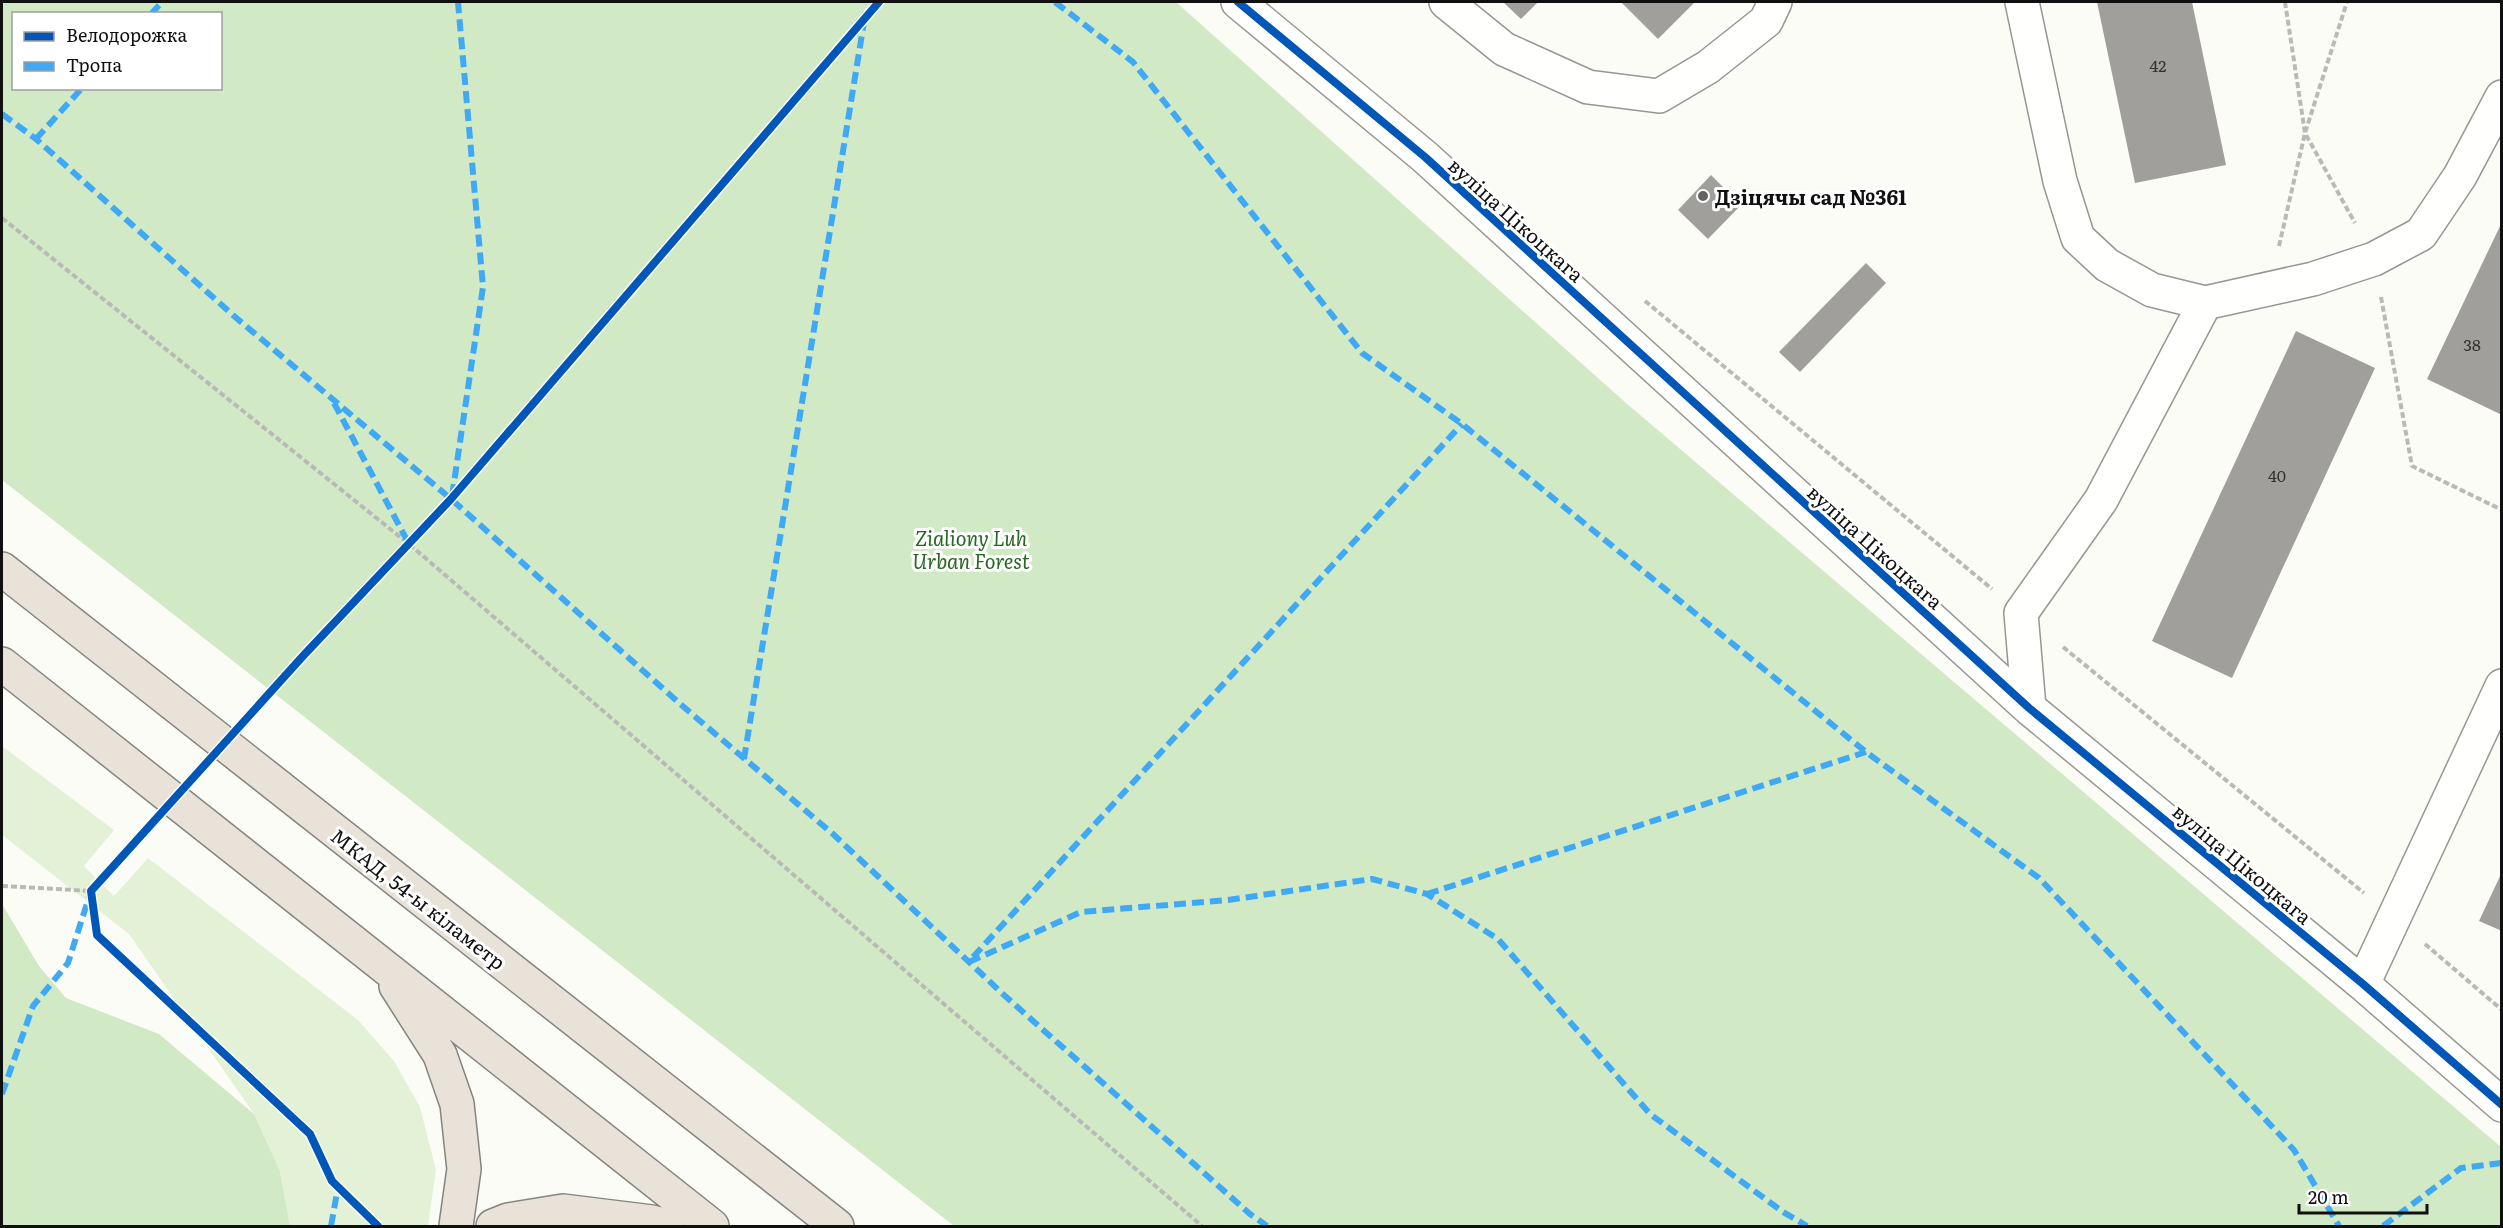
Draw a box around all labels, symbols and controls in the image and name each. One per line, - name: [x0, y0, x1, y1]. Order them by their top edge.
- legend: [12, 12, 222, 90]
- text: Велодорожка: [66, 21, 188, 48]
- text: Тропа: [66, 51, 122, 78]
- house number: 42: [2150, 53, 2166, 77]
- street label: вуліца Цікоцкага: [1442, 150, 1592, 288]
- place label: Дзіцячы сад №361: [1715, 181, 1906, 211]
- marker: Дзіцячы сад №361: [1696, 189, 1710, 203]
- house number: 38: [2463, 332, 2481, 356]
- house number: 40: [2268, 463, 2286, 487]
- street label: вуліца Цікоцкага: [1801, 477, 1951, 615]
- park label: Zialiony Luh Urban Forest: [912, 522, 1030, 575]
- street label: вуліца Цікоцкага: [2167, 796, 2319, 930]
- street label: МКАД, 54-ы кіламетр: [325, 820, 513, 976]
- scale bar: [2299, 1177, 2426, 1215]
- text: 20 m: [2308, 1183, 2349, 1210]

